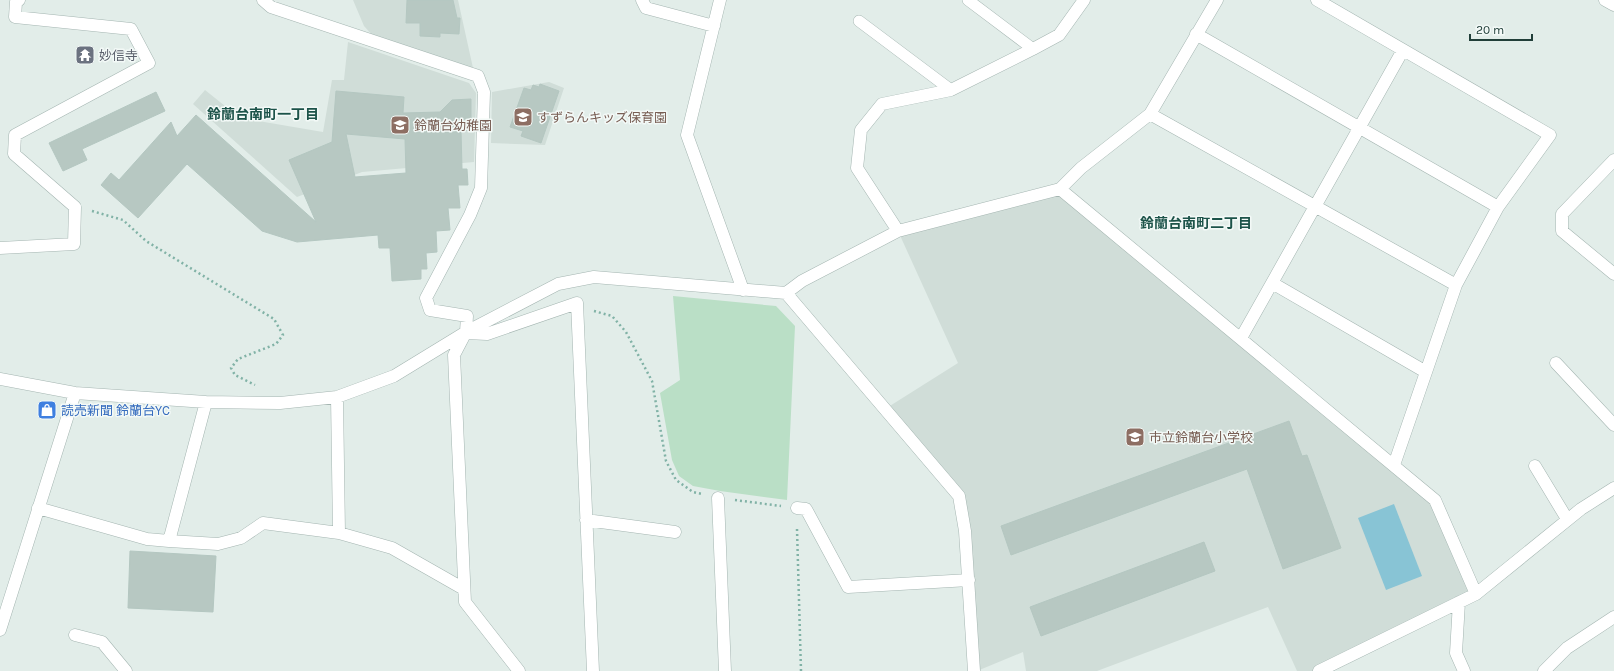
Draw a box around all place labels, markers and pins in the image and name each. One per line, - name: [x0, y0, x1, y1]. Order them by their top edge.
- temple icon: 妙信寺: [74, 44, 96, 66]
- place label: 妙信寺: [99, 48, 138, 63]
- school or university icon: すずらんキッズ保育園: [512, 106, 534, 128]
- place label: すずらんキッズ保育園: [537, 110, 667, 125]
- school or university icon: 鈴蘭台幼稚園: [389, 114, 411, 136]
- place label: 鈴蘭台幼稚園: [414, 118, 492, 133]
- shop icon: 読売新聞 鈴蘭台YC: [36, 399, 58, 421]
- place label: 読売新聞 鈴蘭台YC: [61, 403, 170, 418]
- school or university icon: 市立鈴蘭台小学校: [1124, 426, 1146, 448]
- place label: 市立鈴蘭台小学校: [1149, 430, 1253, 445]

